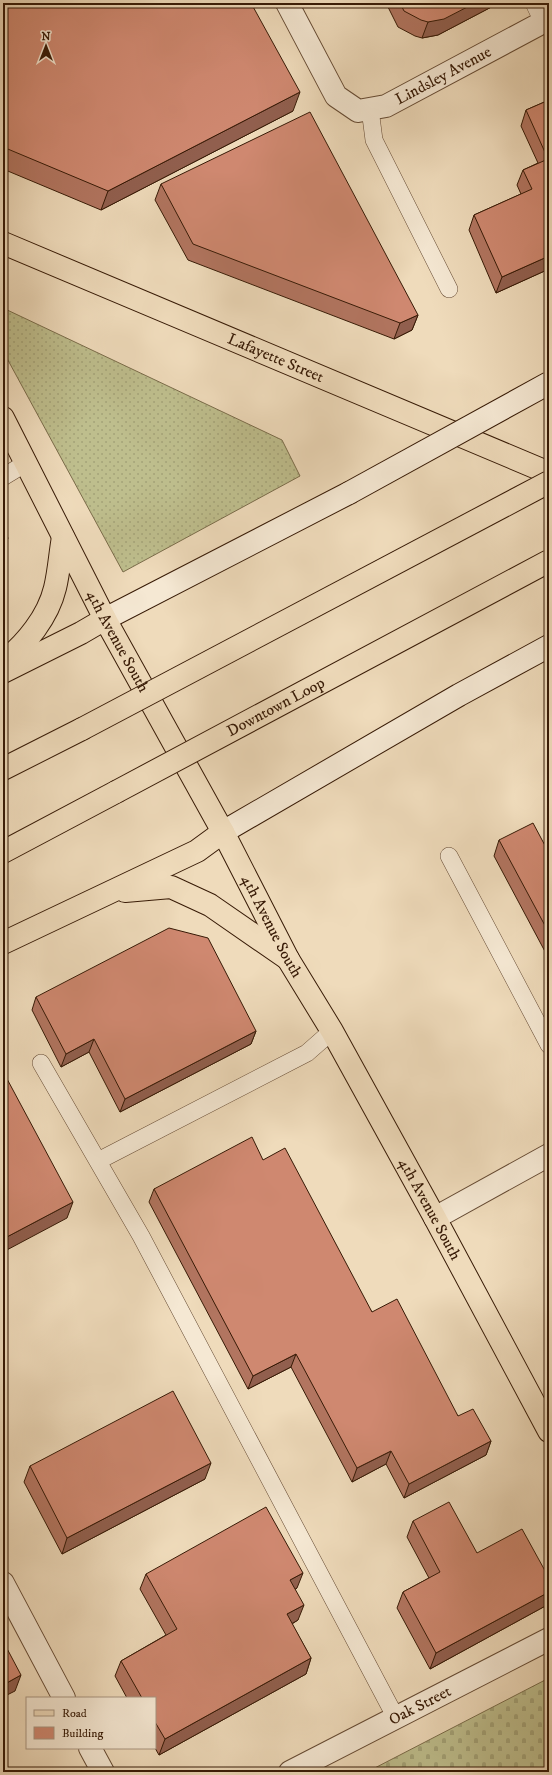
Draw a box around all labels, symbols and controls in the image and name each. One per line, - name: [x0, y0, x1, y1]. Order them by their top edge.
- north arrow: [26, 26, 66, 66]
- text: N: [41, 30, 51, 44]
- street label: Lindsley Avenue: [392, 42, 495, 109]
- street label: Lafayette Street: [225, 329, 327, 387]
- street label: 4th Avenue South: [82, 587, 154, 696]
- street label: Downtown Loop: [223, 673, 328, 741]
- street label: 4th Avenue South: [237, 872, 307, 982]
- street label: 4th Avenue South: [394, 1154, 466, 1264]
- street label: Oak Street: [385, 1681, 454, 1730]
- legend: [26, 1697, 156, 1749]
- text: Road: [62, 1706, 87, 1721]
- text: Building: [62, 1726, 103, 1741]

